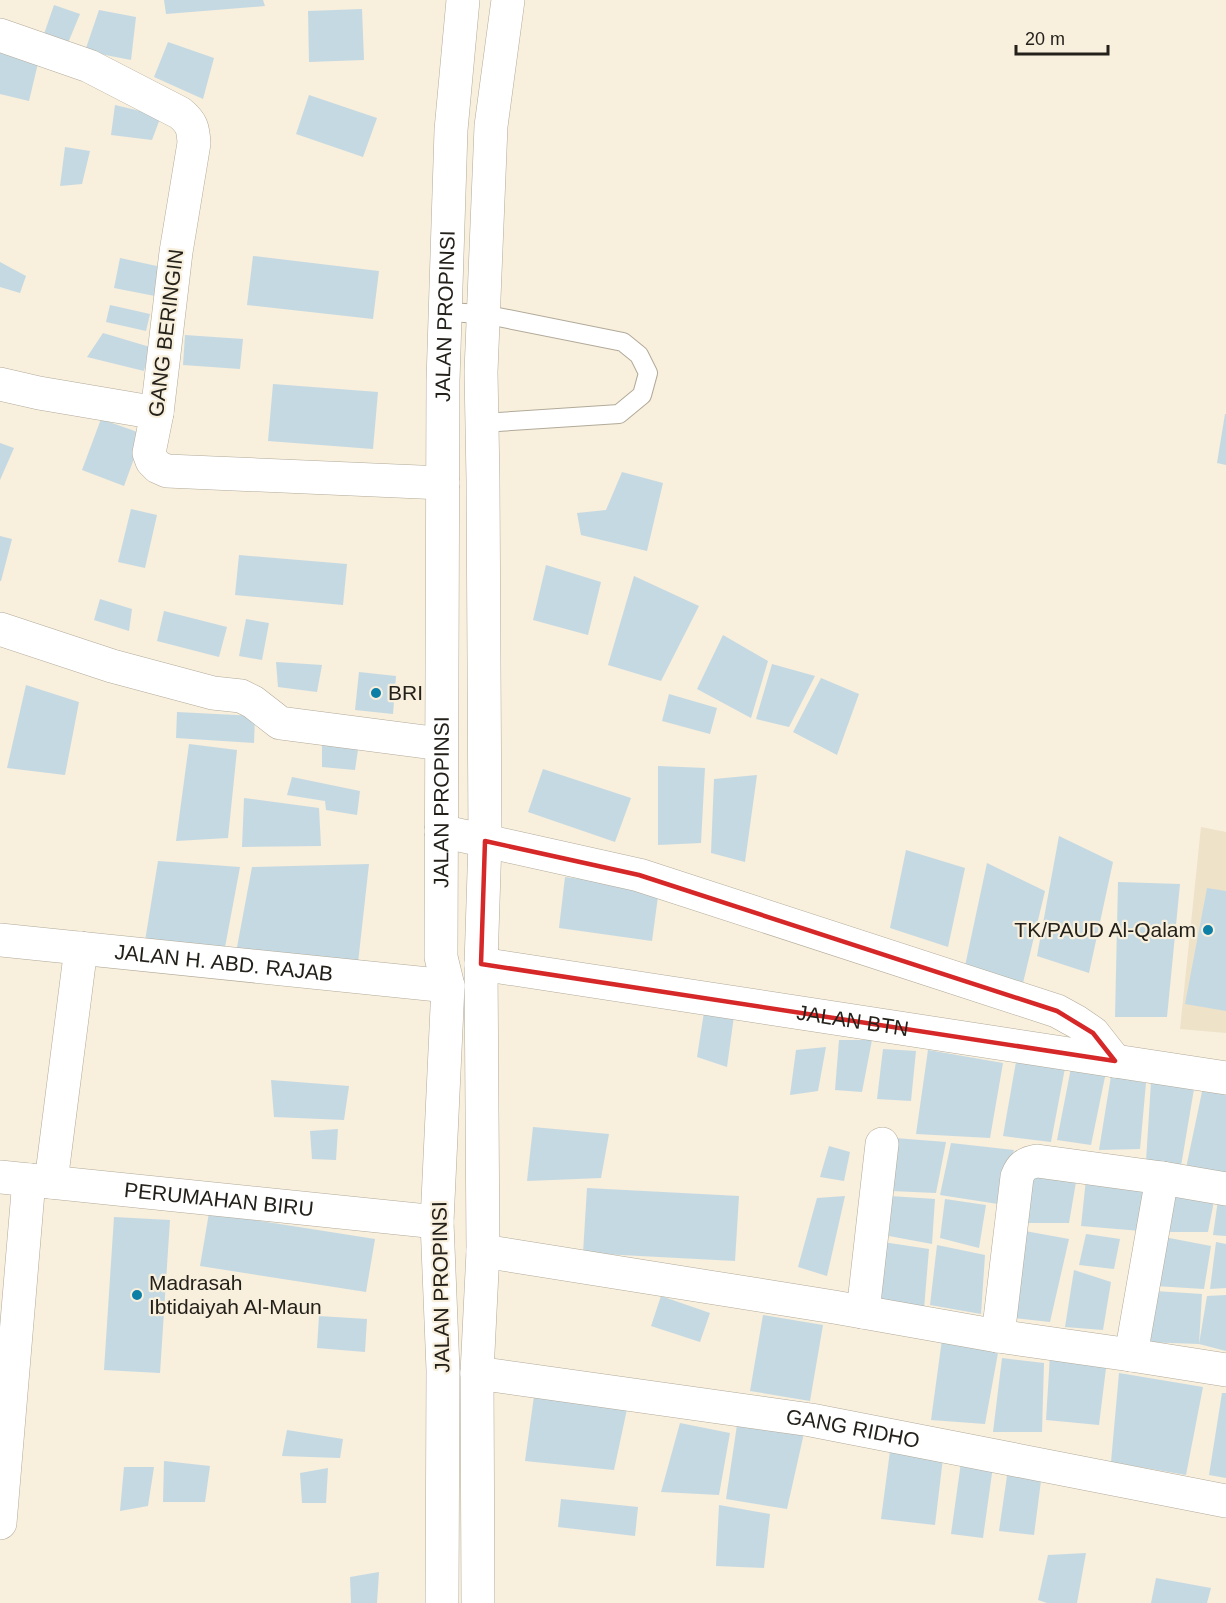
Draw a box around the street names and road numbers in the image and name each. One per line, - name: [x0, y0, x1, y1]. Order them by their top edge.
- street label: JALAN PROPINSI: [431, 230, 459, 402]
- street label: GANG BERINGIN: [144, 248, 187, 418]
- street label: JALAN PROPINSI: [429, 716, 453, 888]
- street label: JALAN H. ABD. RAJAB: [114, 940, 334, 985]
- street label: JALAN BTN: [795, 1000, 910, 1040]
- street label: PERUMAHAN BIRU: [123, 1178, 315, 1220]
- street label: JALAN PROPINSI: [428, 1201, 453, 1373]
- street label: GANG RIDHO: [785, 1405, 922, 1452]

